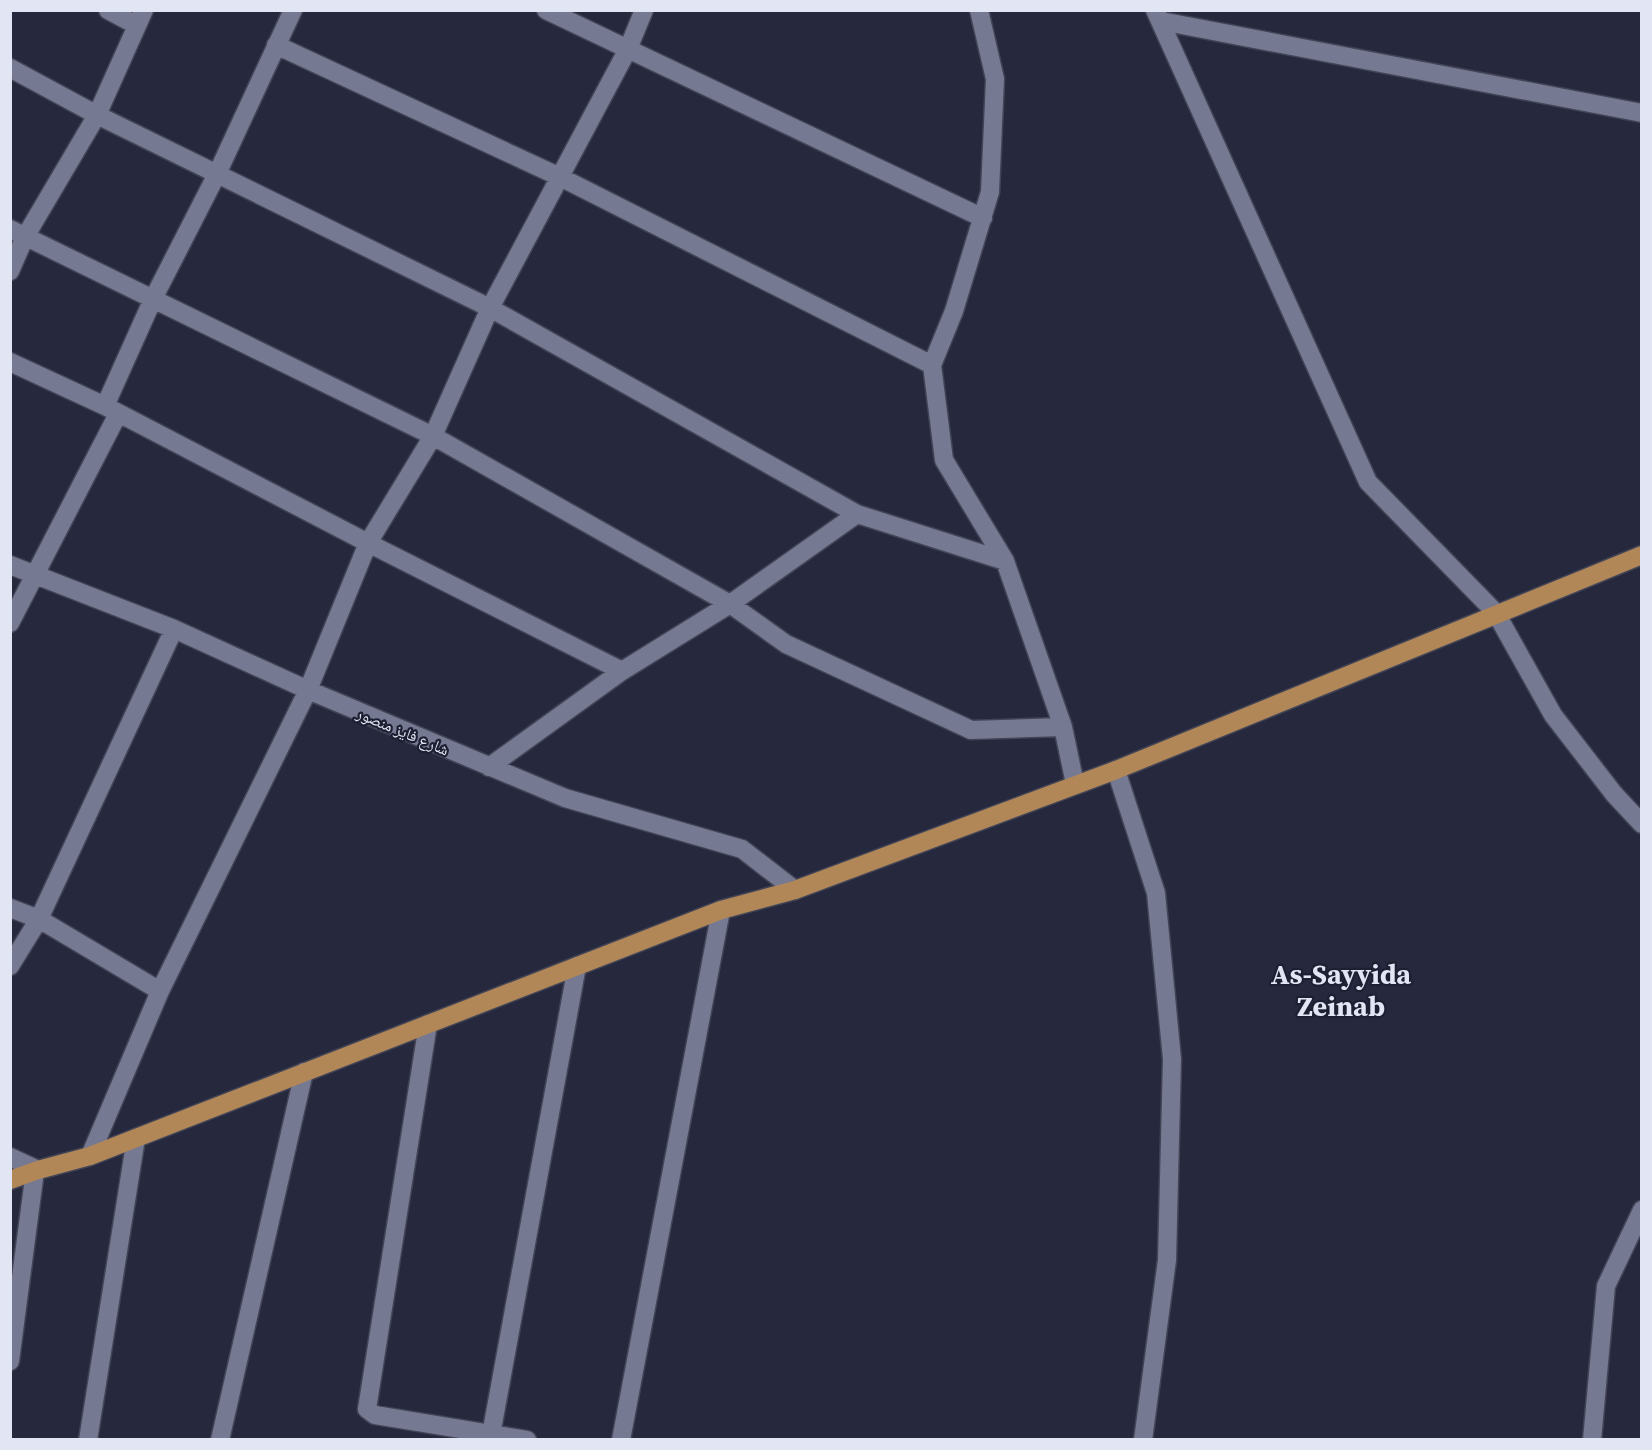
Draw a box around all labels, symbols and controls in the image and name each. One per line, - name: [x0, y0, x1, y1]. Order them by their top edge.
- street label: شارع فايز منصور: [352, 701, 453, 760]
- district label: As-Sayyida Zeinab: [1271, 955, 1411, 1025]

